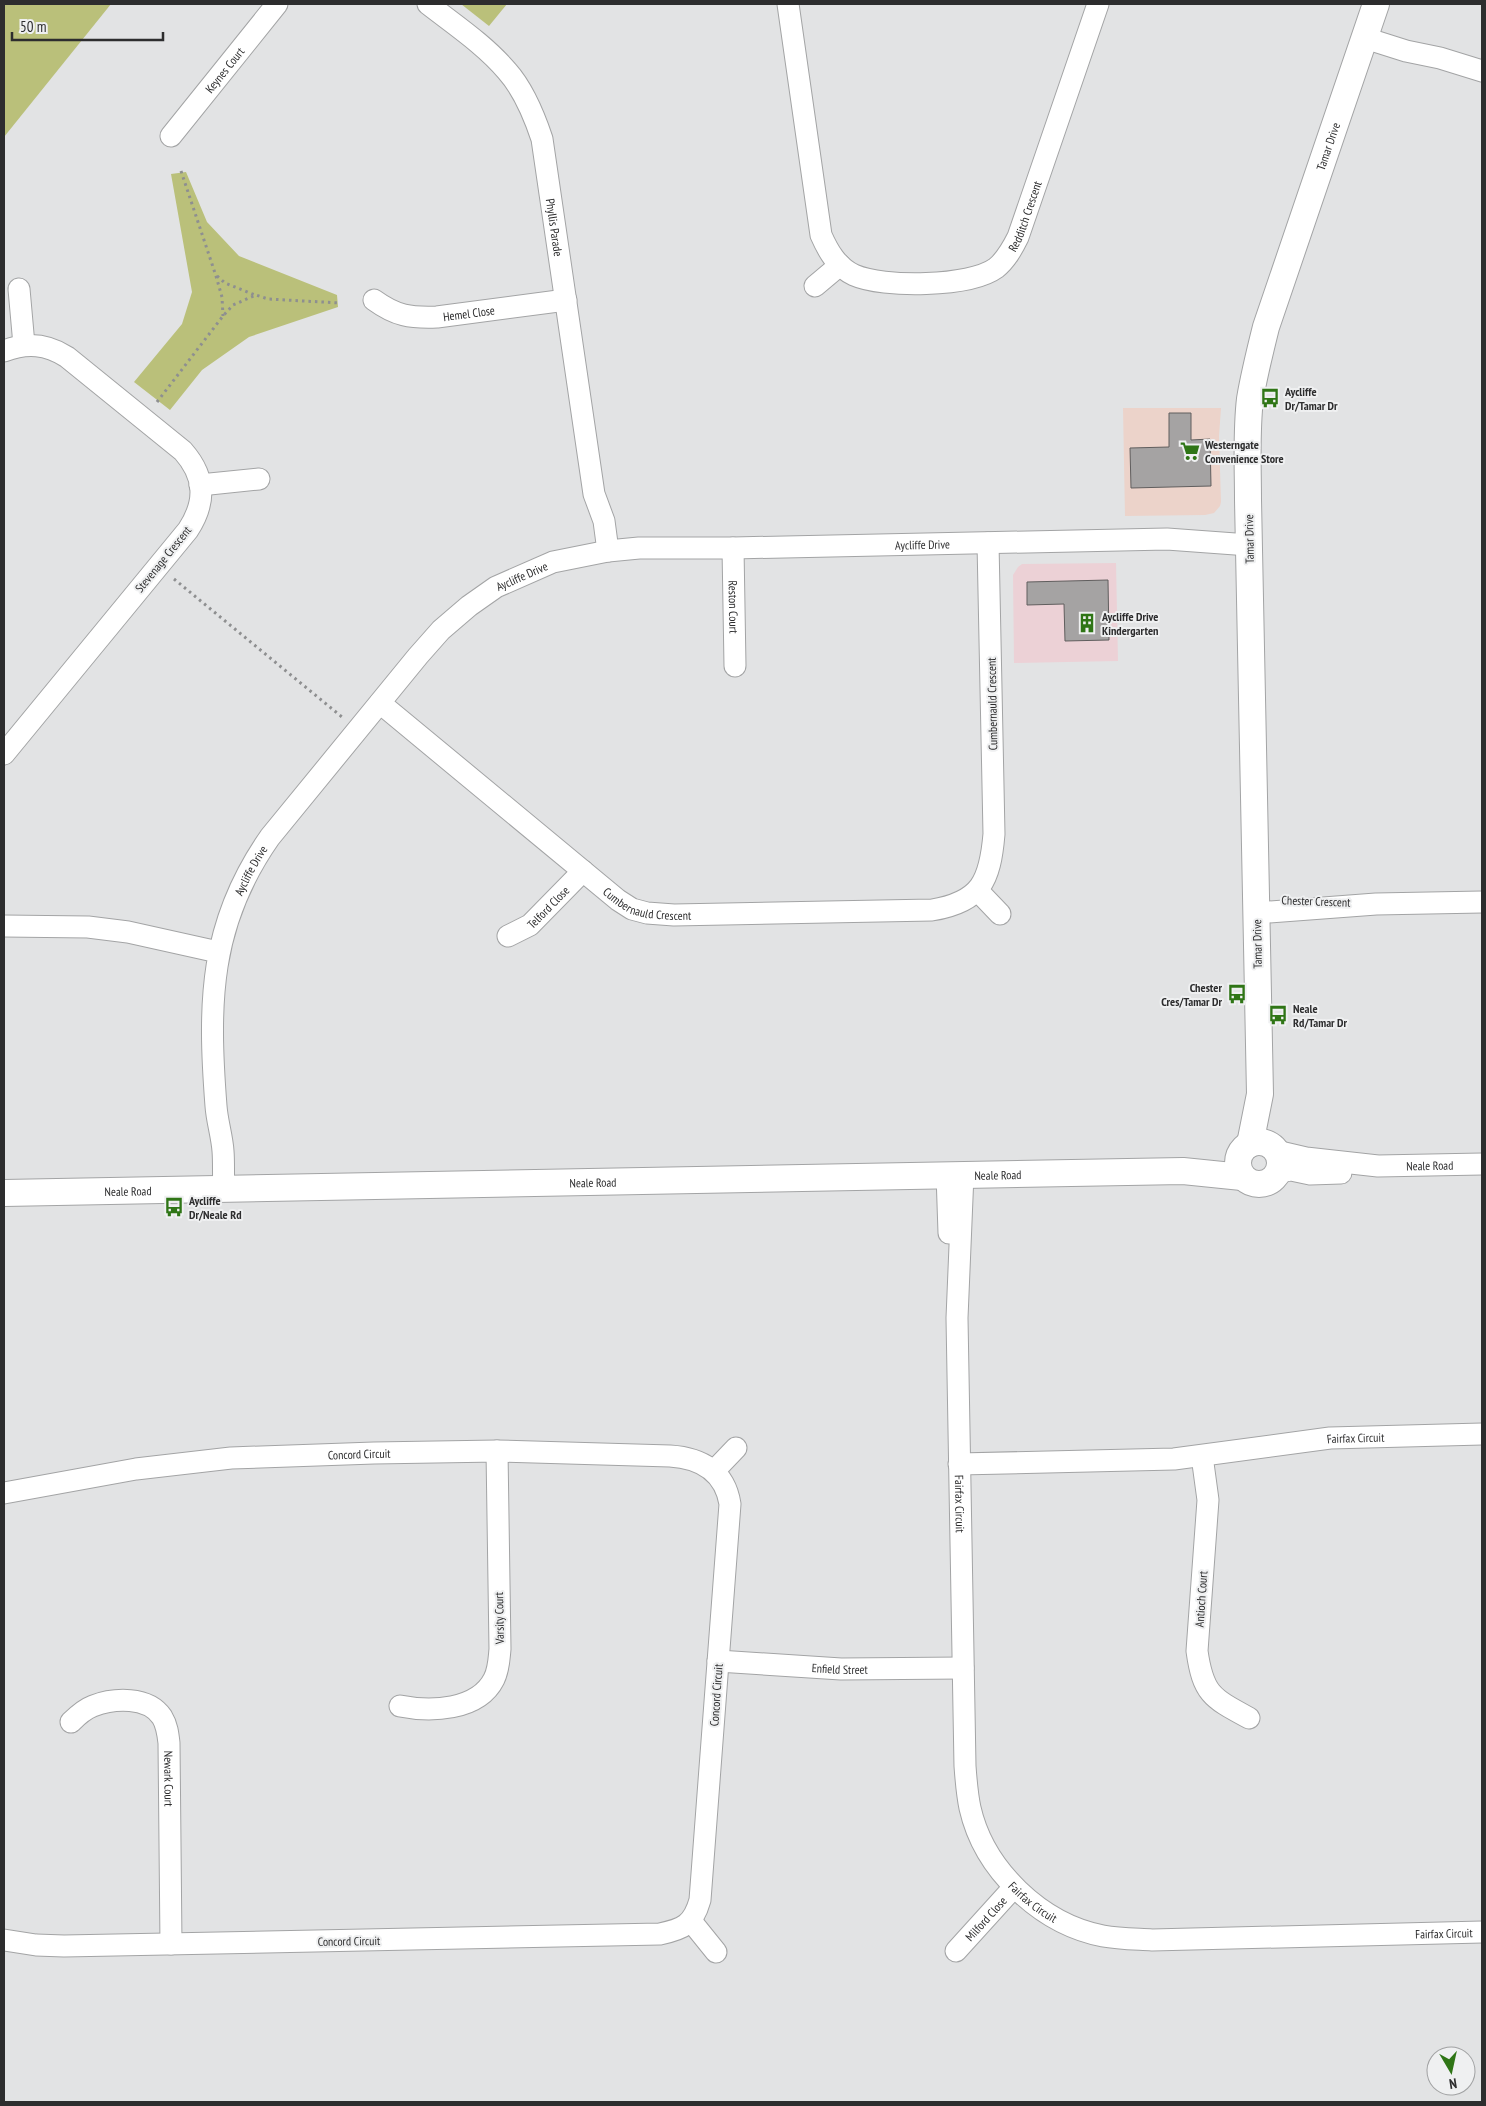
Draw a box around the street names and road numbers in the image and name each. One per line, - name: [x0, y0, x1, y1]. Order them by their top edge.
- street label: Keynes Court: [201, 43, 247, 95]
- street label: Tamar Drive: [1313, 120, 1343, 172]
- street label: Redditch Crescent: [1004, 178, 1044, 254]
- street label: Phyllis Parade: [543, 197, 567, 257]
- street label: Hemel Close: [442, 302, 496, 324]
- street label: Tamar Drive: [1241, 514, 1257, 564]
- street label: Stevenage Crescent: [132, 522, 195, 595]
- street label: Aycliffe Drive: [895, 536, 950, 552]
- street label: Aycliffe Drive: [493, 558, 550, 594]
- street label: Reston Court: [726, 580, 742, 634]
- street label: Cumbernauld Crescent: [984, 657, 1000, 751]
- street label: Aycliffe Drive: [231, 842, 270, 898]
- street label: Telford Close: [524, 882, 572, 931]
- street label: Cumbernauld Crescent: [601, 884, 692, 923]
- street label: Chester Crescent: [1281, 892, 1351, 910]
- street label: Tamar Drive: [1249, 919, 1265, 969]
- street label: Neale Road: [1406, 1157, 1453, 1173]
- street label: Neale Road: [974, 1167, 1021, 1182]
- street label: Neale Road: [569, 1174, 617, 1190]
- street label: Neale Road: [104, 1183, 152, 1199]
- street label: Fairfax Circuit: [1326, 1429, 1385, 1446]
- street label: Concord Circuit: [327, 1445, 391, 1462]
- street label: Fairfax Circuit: [952, 1475, 968, 1533]
- street label: Antioch Court: [1192, 1570, 1211, 1628]
- street label: Varsity Court: [491, 1591, 507, 1645]
- street label: Enfield Street: [811, 1660, 869, 1677]
- street label: Concord Circuit: [706, 1663, 726, 1727]
- street label: Newark Court: [162, 1751, 177, 1807]
- street label: Fairfax Circuit: [1006, 1878, 1061, 1926]
- street label: Milford Close: [962, 1893, 1010, 1944]
- street label: Fairfax Circuit: [1415, 1925, 1474, 1941]
- street label: Concord Circuit: [318, 1933, 381, 1949]

